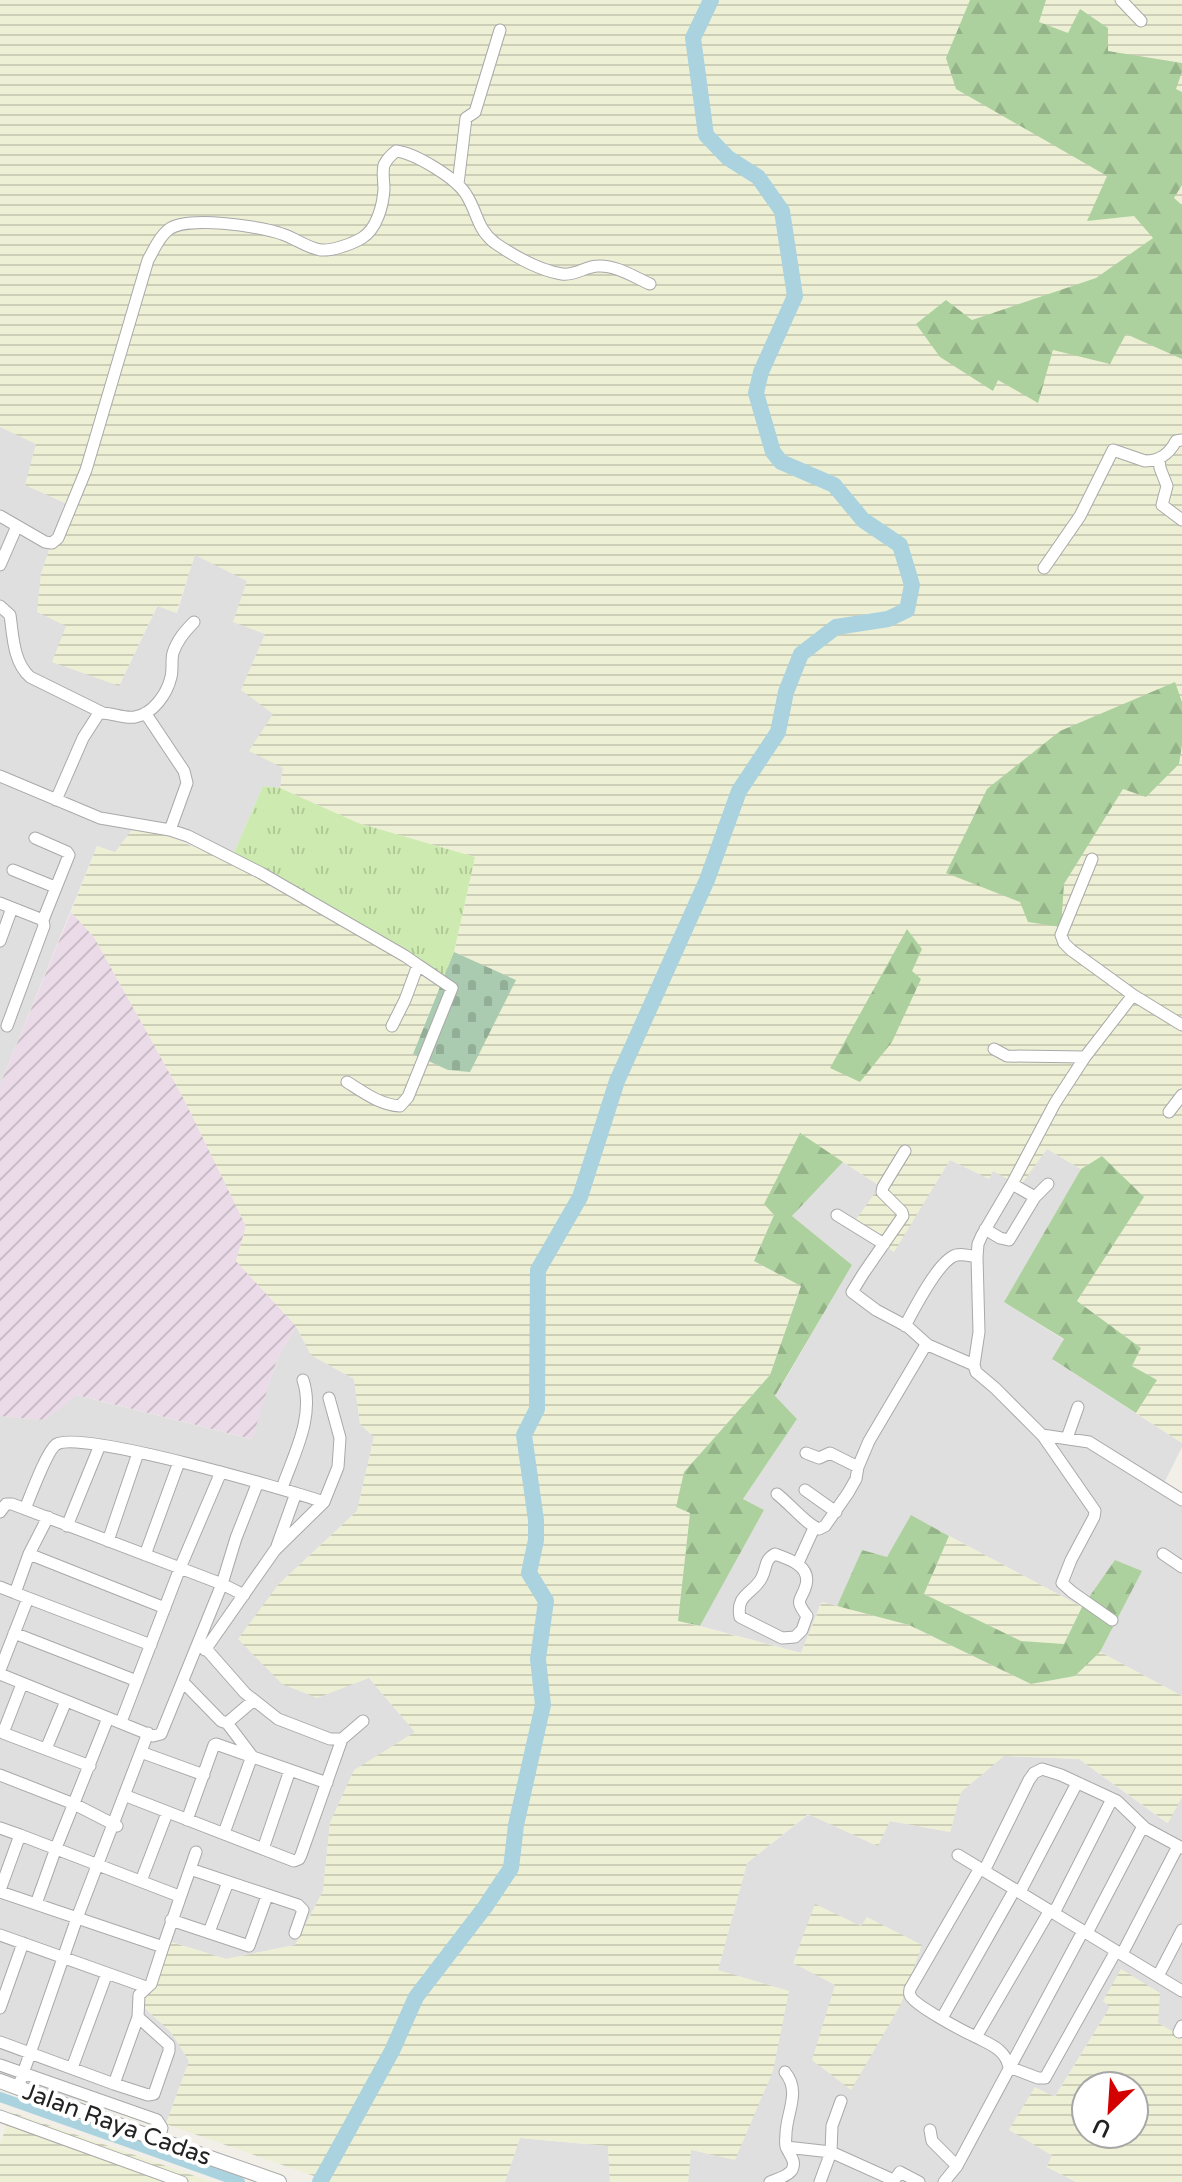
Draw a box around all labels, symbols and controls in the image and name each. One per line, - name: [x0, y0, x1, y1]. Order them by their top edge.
- north arrow: [1070, 2070, 1150, 2150]
- street label: Jalan Raya Cadas: [19, 2077, 215, 2172]
- text: U: [1089, 2112, 1115, 2143]

